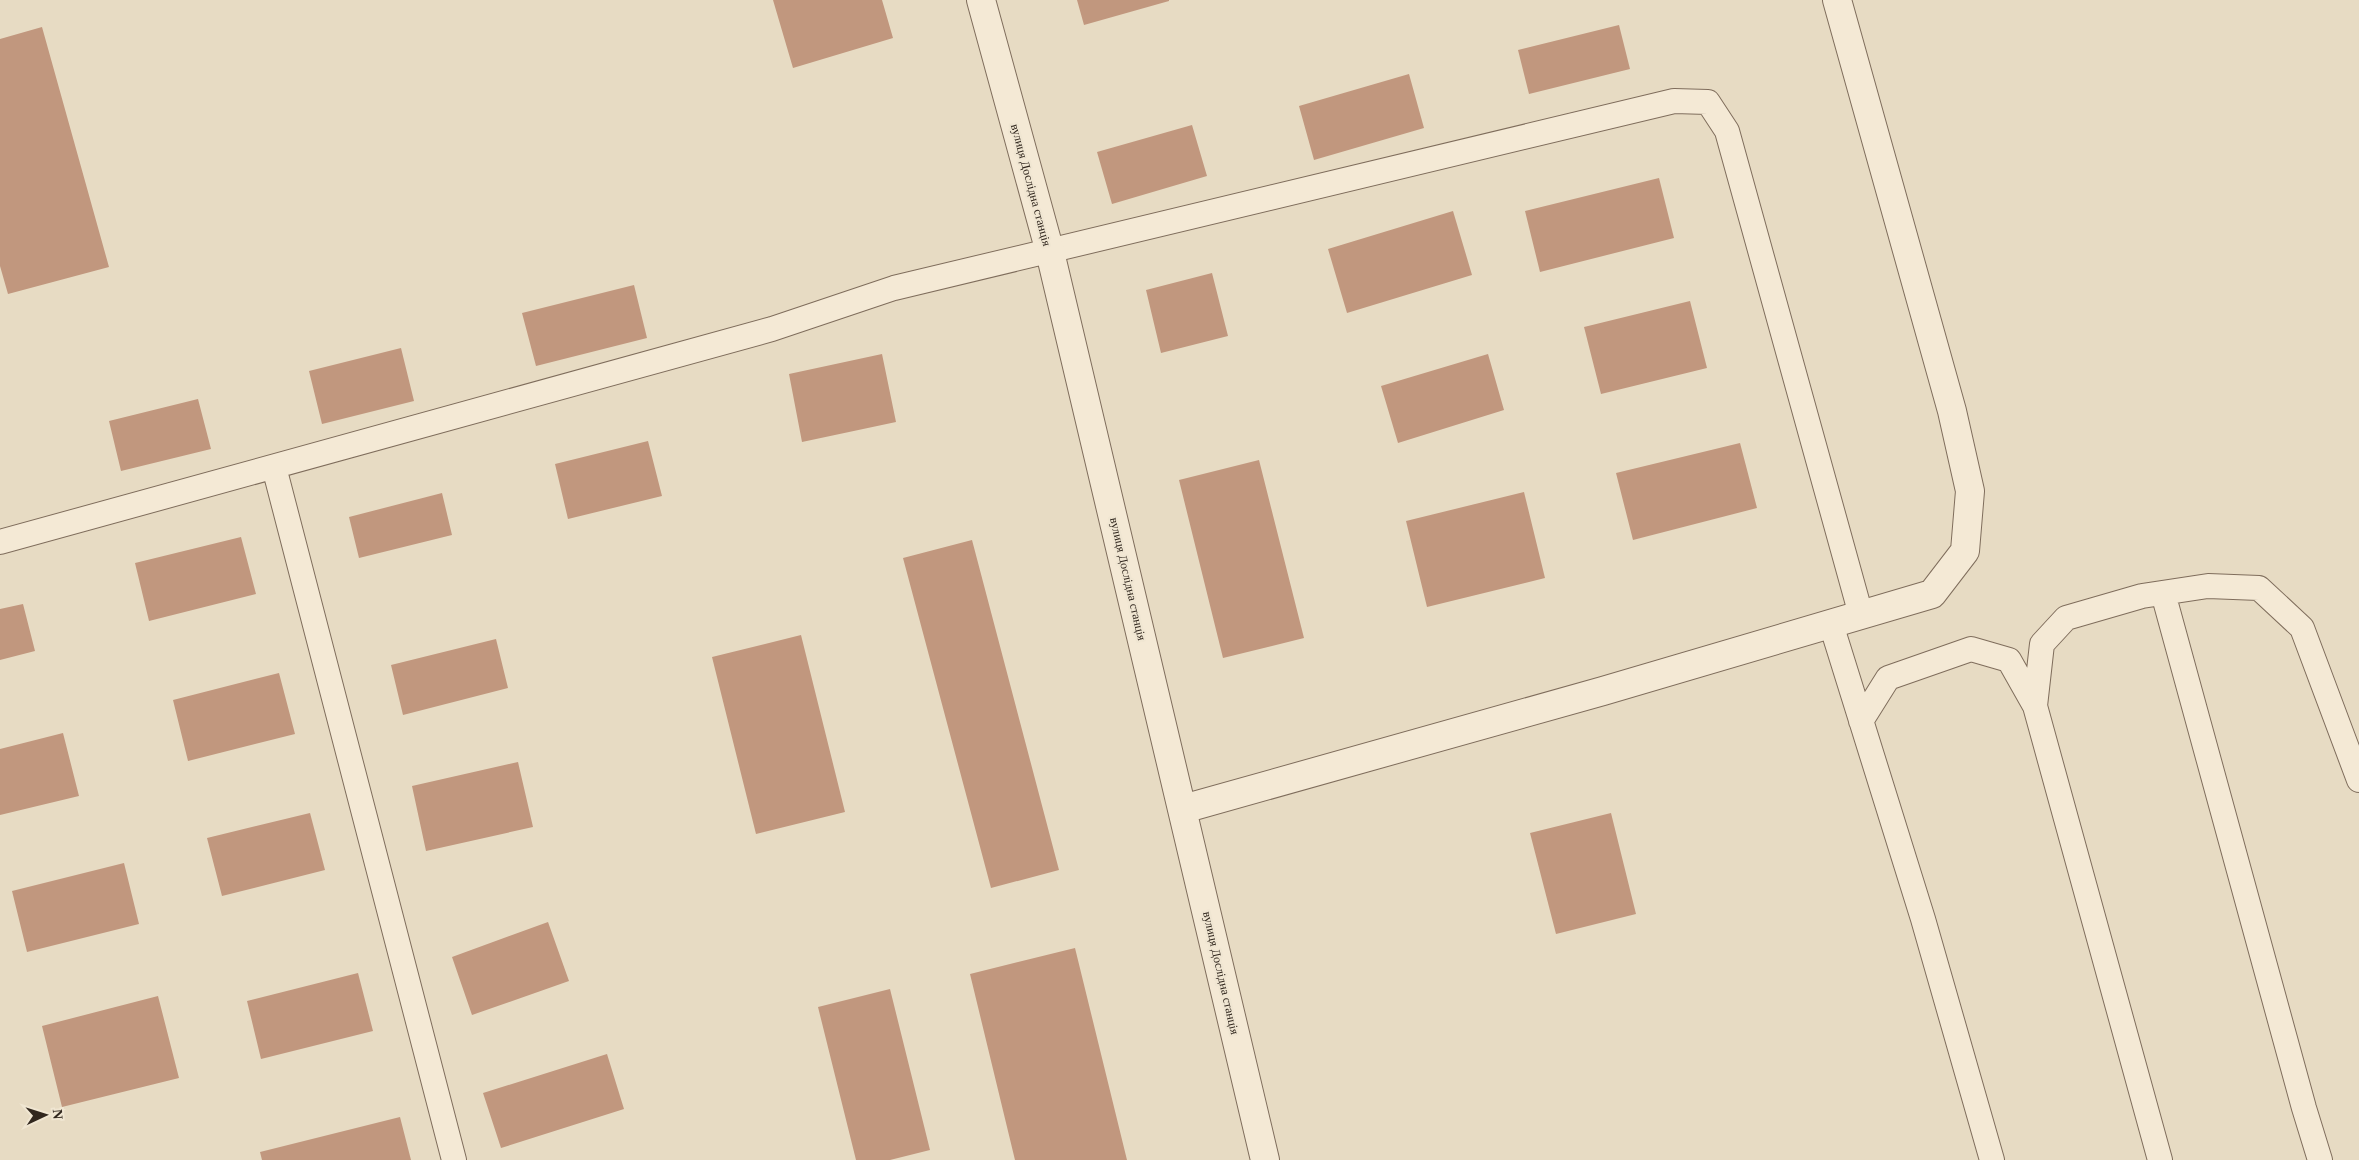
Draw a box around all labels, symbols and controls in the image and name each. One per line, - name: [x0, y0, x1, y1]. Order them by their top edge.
- street label: вулиця Дослідна станція: [1008, 122, 1054, 248]
- street label: вулиця Дослідна станція: [1107, 516, 1149, 642]
- street label: вулиця Дослідна станція: [1200, 910, 1242, 1036]
- north arrow: [20, 1090, 70, 1140]
- text: N: [50, 1109, 65, 1120]

